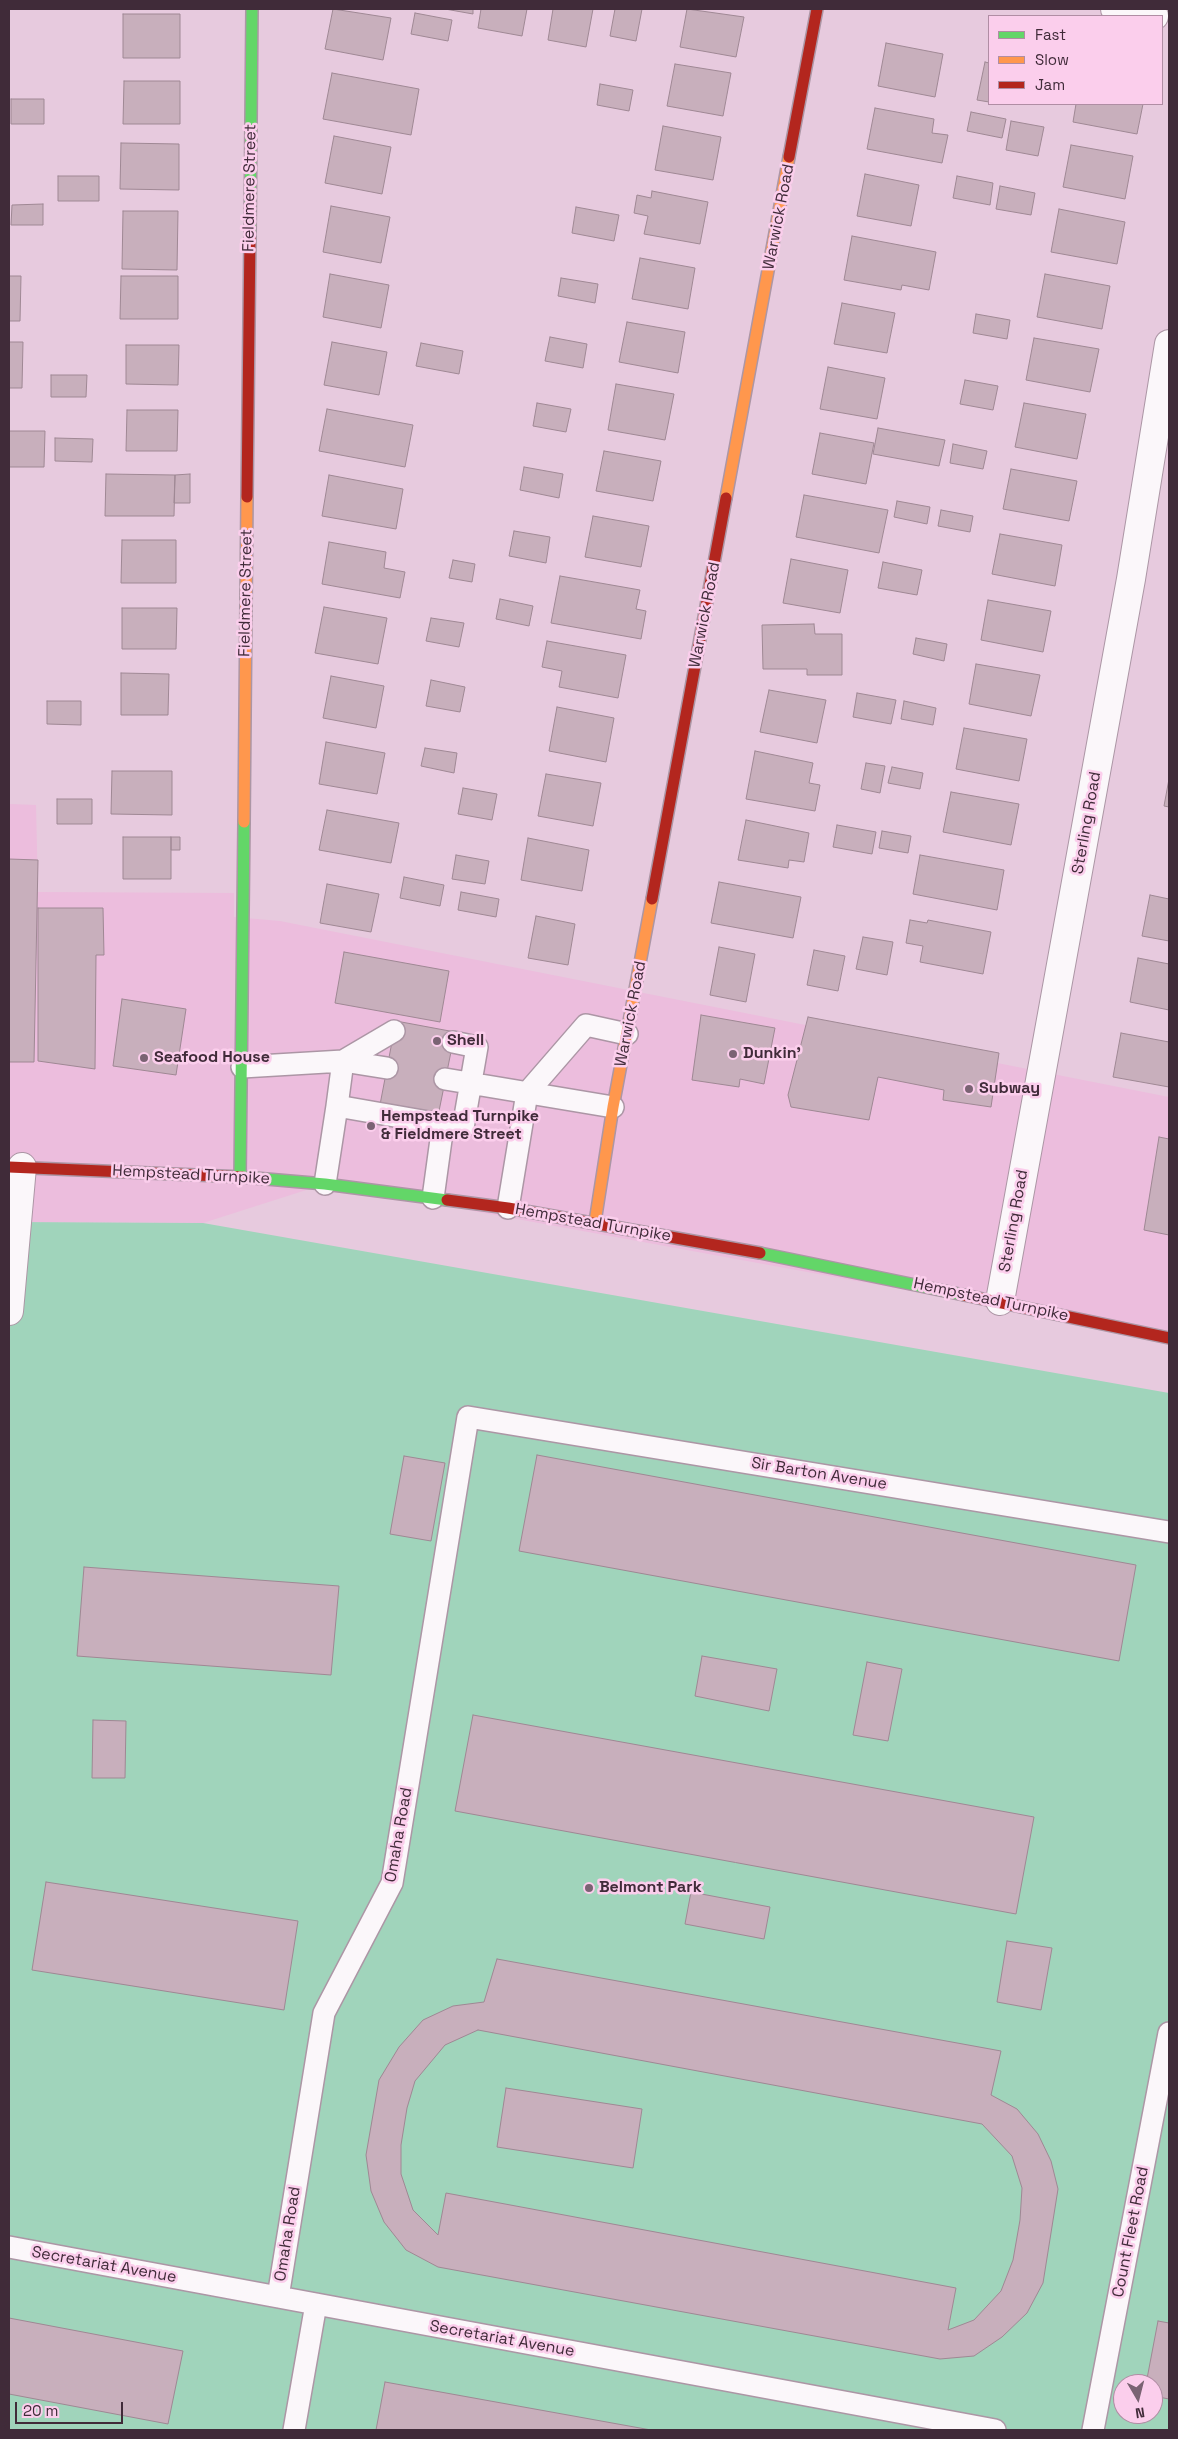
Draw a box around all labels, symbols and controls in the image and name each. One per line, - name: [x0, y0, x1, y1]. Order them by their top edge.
- legend: [988, 15, 1163, 105]
- text: Fast: [1035, 25, 1066, 44]
- text: Slow: [1035, 50, 1069, 69]
- text: Jam: [1035, 75, 1065, 94]
- street label: Fieldmere Street: [239, 124, 261, 252]
- street label: Warwick Road: [759, 162, 799, 272]
- street label: Fieldmere Street: [235, 529, 257, 657]
- street label: Warwick Road: [685, 560, 725, 670]
- street label: Sterling Road: [1069, 770, 1105, 876]
- street label: Warwick Road: [611, 959, 651, 1069]
- place label: Shell: [447, 1031, 484, 1051]
- marker: Shell: [431, 1035, 443, 1047]
- place label: Dunkin': [743, 1044, 801, 1064]
- place label: Seafood House: [154, 1048, 270, 1068]
- marker: Dunkin': [727, 1048, 739, 1060]
- marker: Seafood House: [138, 1052, 150, 1064]
- place label: Subway: [979, 1079, 1040, 1099]
- marker: Subway: [963, 1083, 975, 1095]
- place label: Hempstead Turnpike & Fieldmere Street: [381, 1107, 539, 1145]
- marker: Hempstead Turnpike & Fieldmere Street: [365, 1120, 377, 1132]
- street label: Hempstead Turnpike: [112, 1161, 270, 1189]
- street label: Sterling Road: [996, 1168, 1032, 1274]
- street label: Hempstead Turnpike: [514, 1200, 672, 1246]
- street label: Hempstead Turnpike: [912, 1274, 1070, 1326]
- street label: Sir Barton Avenue: [750, 1454, 888, 1494]
- street label: Omaha Road: [381, 1786, 417, 1884]
- place label: Belmont Park: [599, 1878, 702, 1898]
- marker: Belmont Park: [583, 1882, 595, 1894]
- street label: Count Fleet Road: [1109, 2165, 1153, 2299]
- street label: Omaha Road: [271, 2185, 305, 2283]
- street label: Secretariat Avenue: [30, 2243, 178, 2287]
- street label: Secretariat Avenue: [428, 2317, 576, 2361]
- north arrow: [1113, 2374, 1163, 2424]
- scale bar: [18, 2392, 125, 2424]
- text: 20 m: [23, 2401, 58, 2420]
- text: N: [1134, 2403, 1146, 2422]

